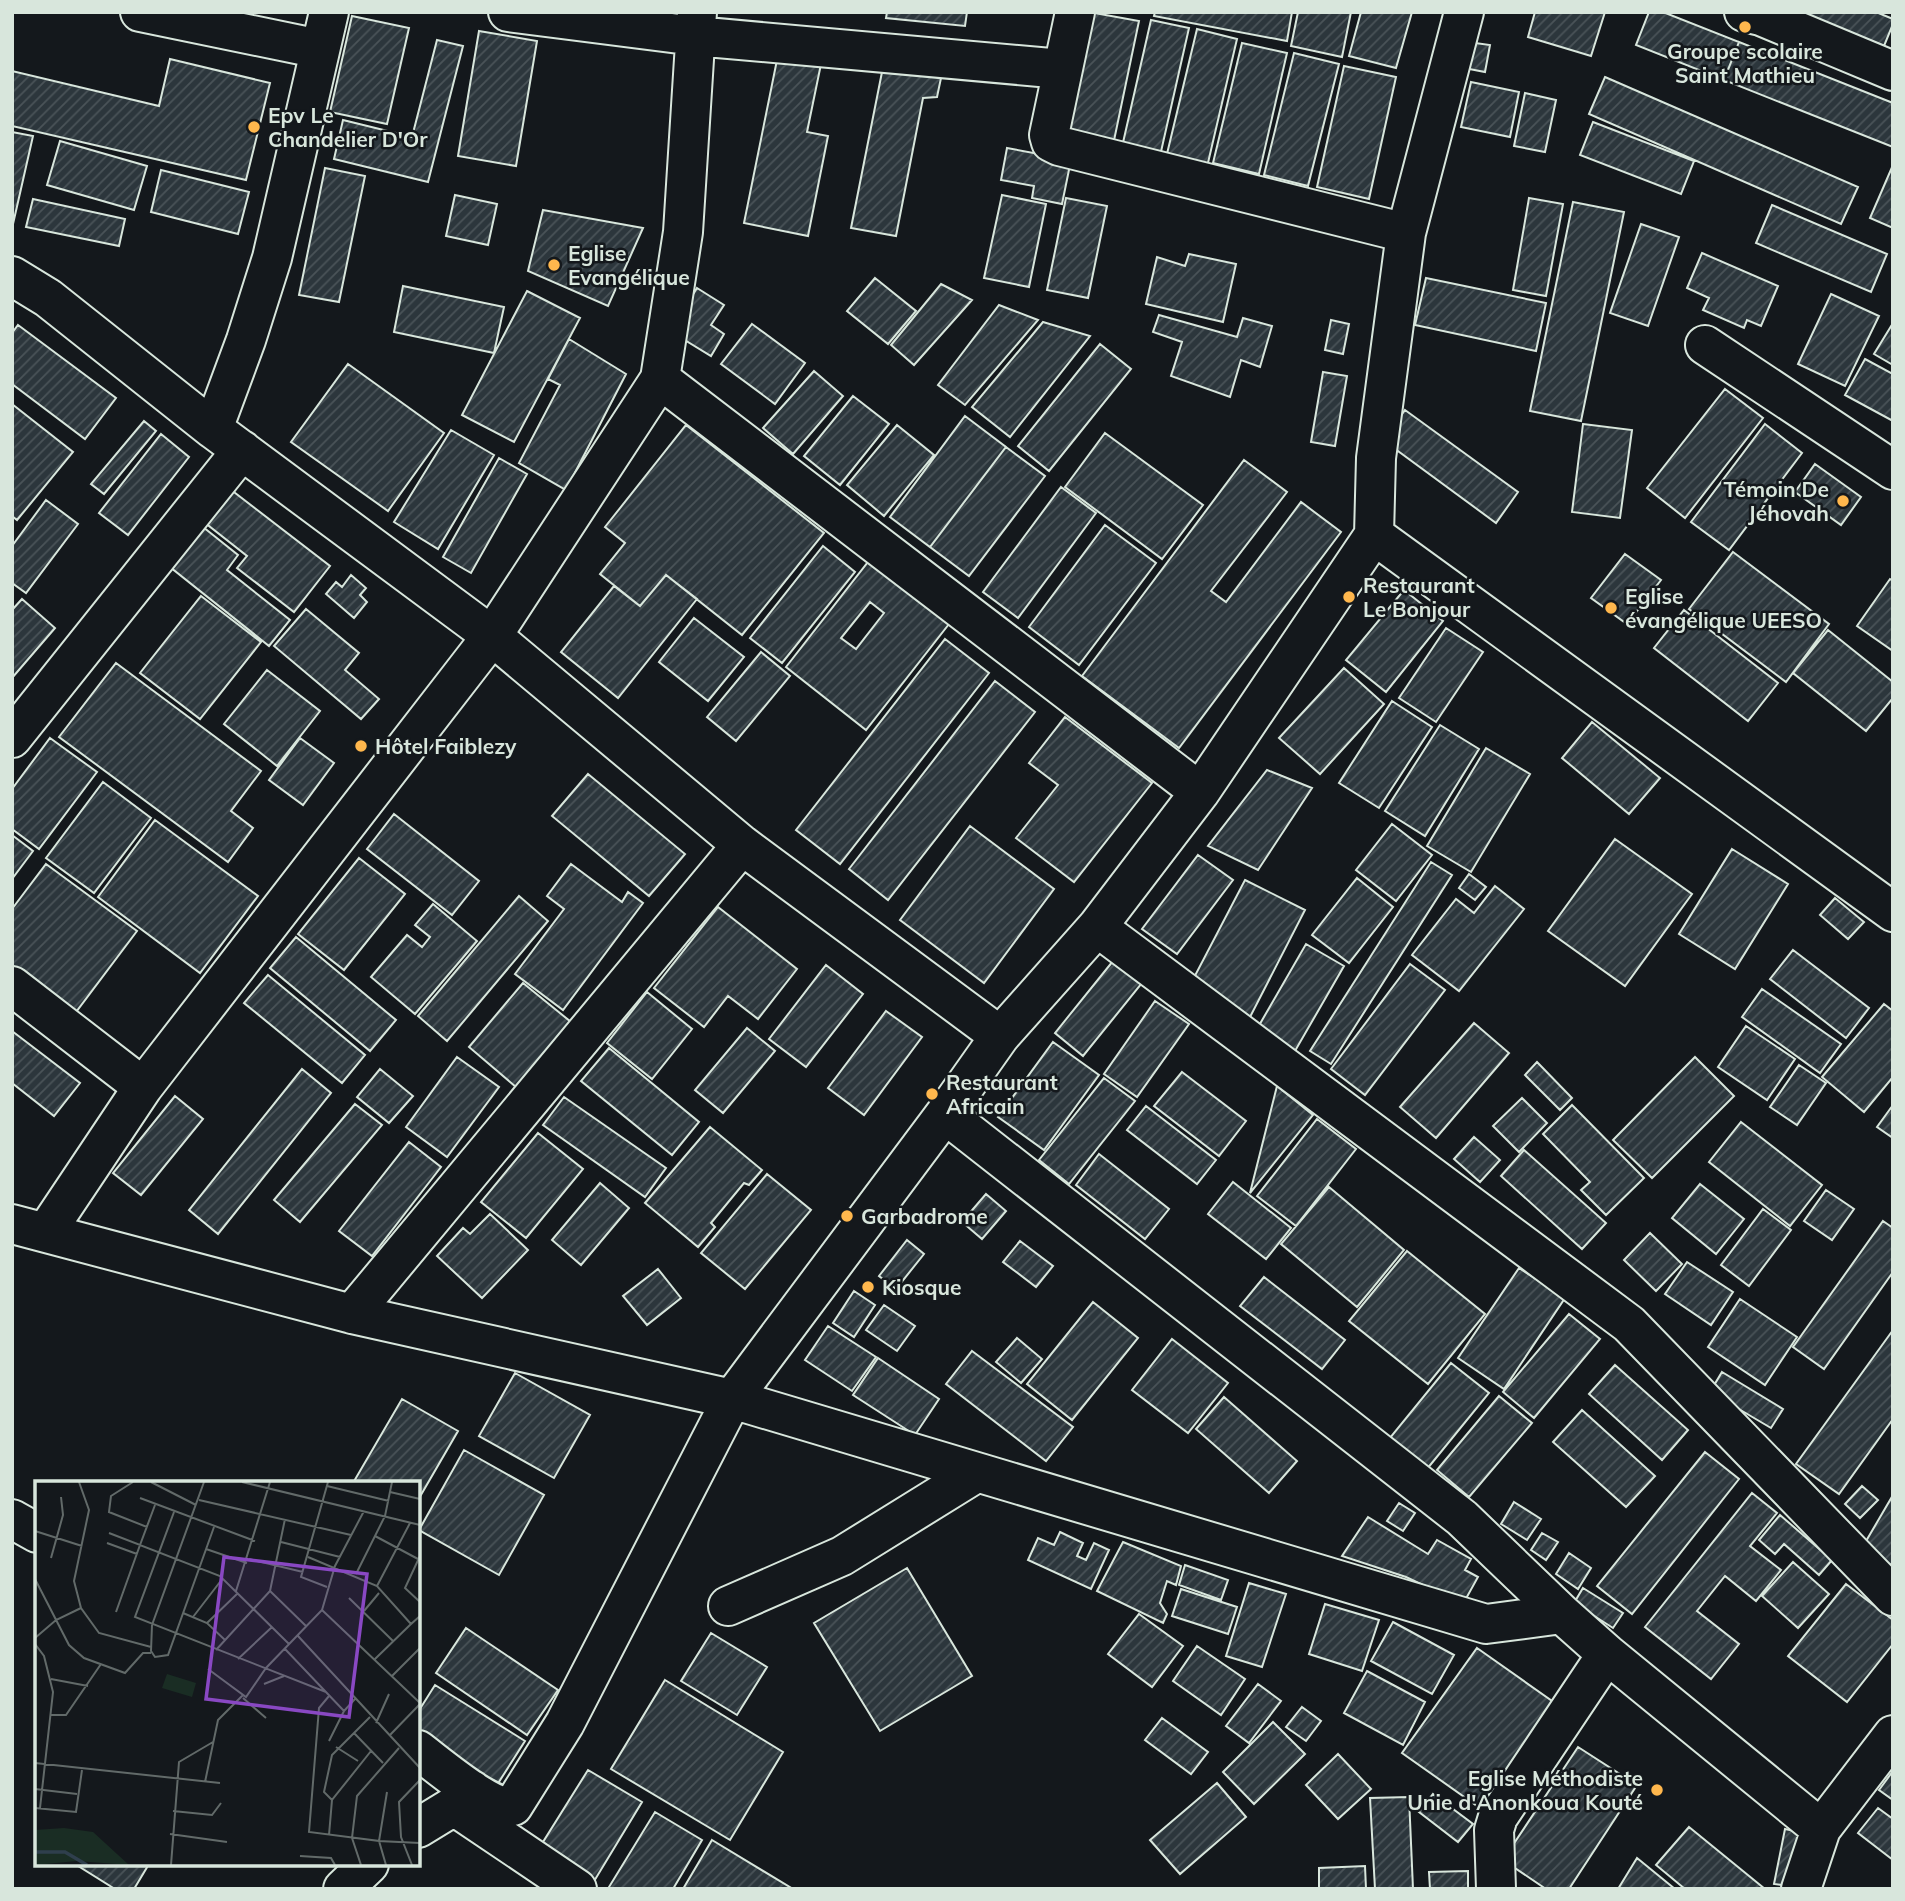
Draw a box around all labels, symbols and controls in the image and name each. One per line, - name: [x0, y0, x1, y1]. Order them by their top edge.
- marker: Groupe scolaire Saint Mathieu: [1737, 19, 1753, 35]
- place label: Groupe scolaire Saint Mathieu: [1667, 38, 1823, 88]
- place label: Epv Le Chandelier D'Or: [268, 102, 428, 152]
- marker: Epv Le Chandelier D'Or: [246, 119, 262, 135]
- place label: Eglise Evangélique: [568, 240, 690, 290]
- marker: Eglise Evangélique: [546, 257, 562, 273]
- place label: Témoin De Jéhovah: [1723, 476, 1829, 526]
- marker: Témoin De Jéhovah: [1835, 493, 1851, 509]
- place label: Restaurant Le Bonjour: [1363, 572, 1475, 622]
- place label: Eglise évangélique UEESO: [1625, 583, 1822, 633]
- marker: Restaurant Le Bonjour: [1341, 589, 1357, 605]
- marker: Eglise évangélique UEESO: [1603, 600, 1619, 616]
- place label: Hôtel Faiblezy: [375, 733, 517, 759]
- marker: Hôtel Faiblezy: [353, 738, 369, 754]
- place label: Restaurant Africain: [946, 1069, 1058, 1119]
- marker: Restaurant Africain: [924, 1086, 940, 1102]
- place label: Garbadrome: [861, 1203, 988, 1229]
- marker: Garbadrome: [839, 1208, 855, 1224]
- place label: Kiosque: [882, 1274, 961, 1300]
- marker: Kiosque: [860, 1279, 876, 1295]
- inset map: [35, 1481, 420, 1866]
- place label: Eglise Méthodiste Unie d'Anonkoua Kouté: [1407, 1765, 1643, 1815]
- marker: Eglise Méthodiste Unie d'Anonkoua Kouté: [1649, 1782, 1665, 1798]

